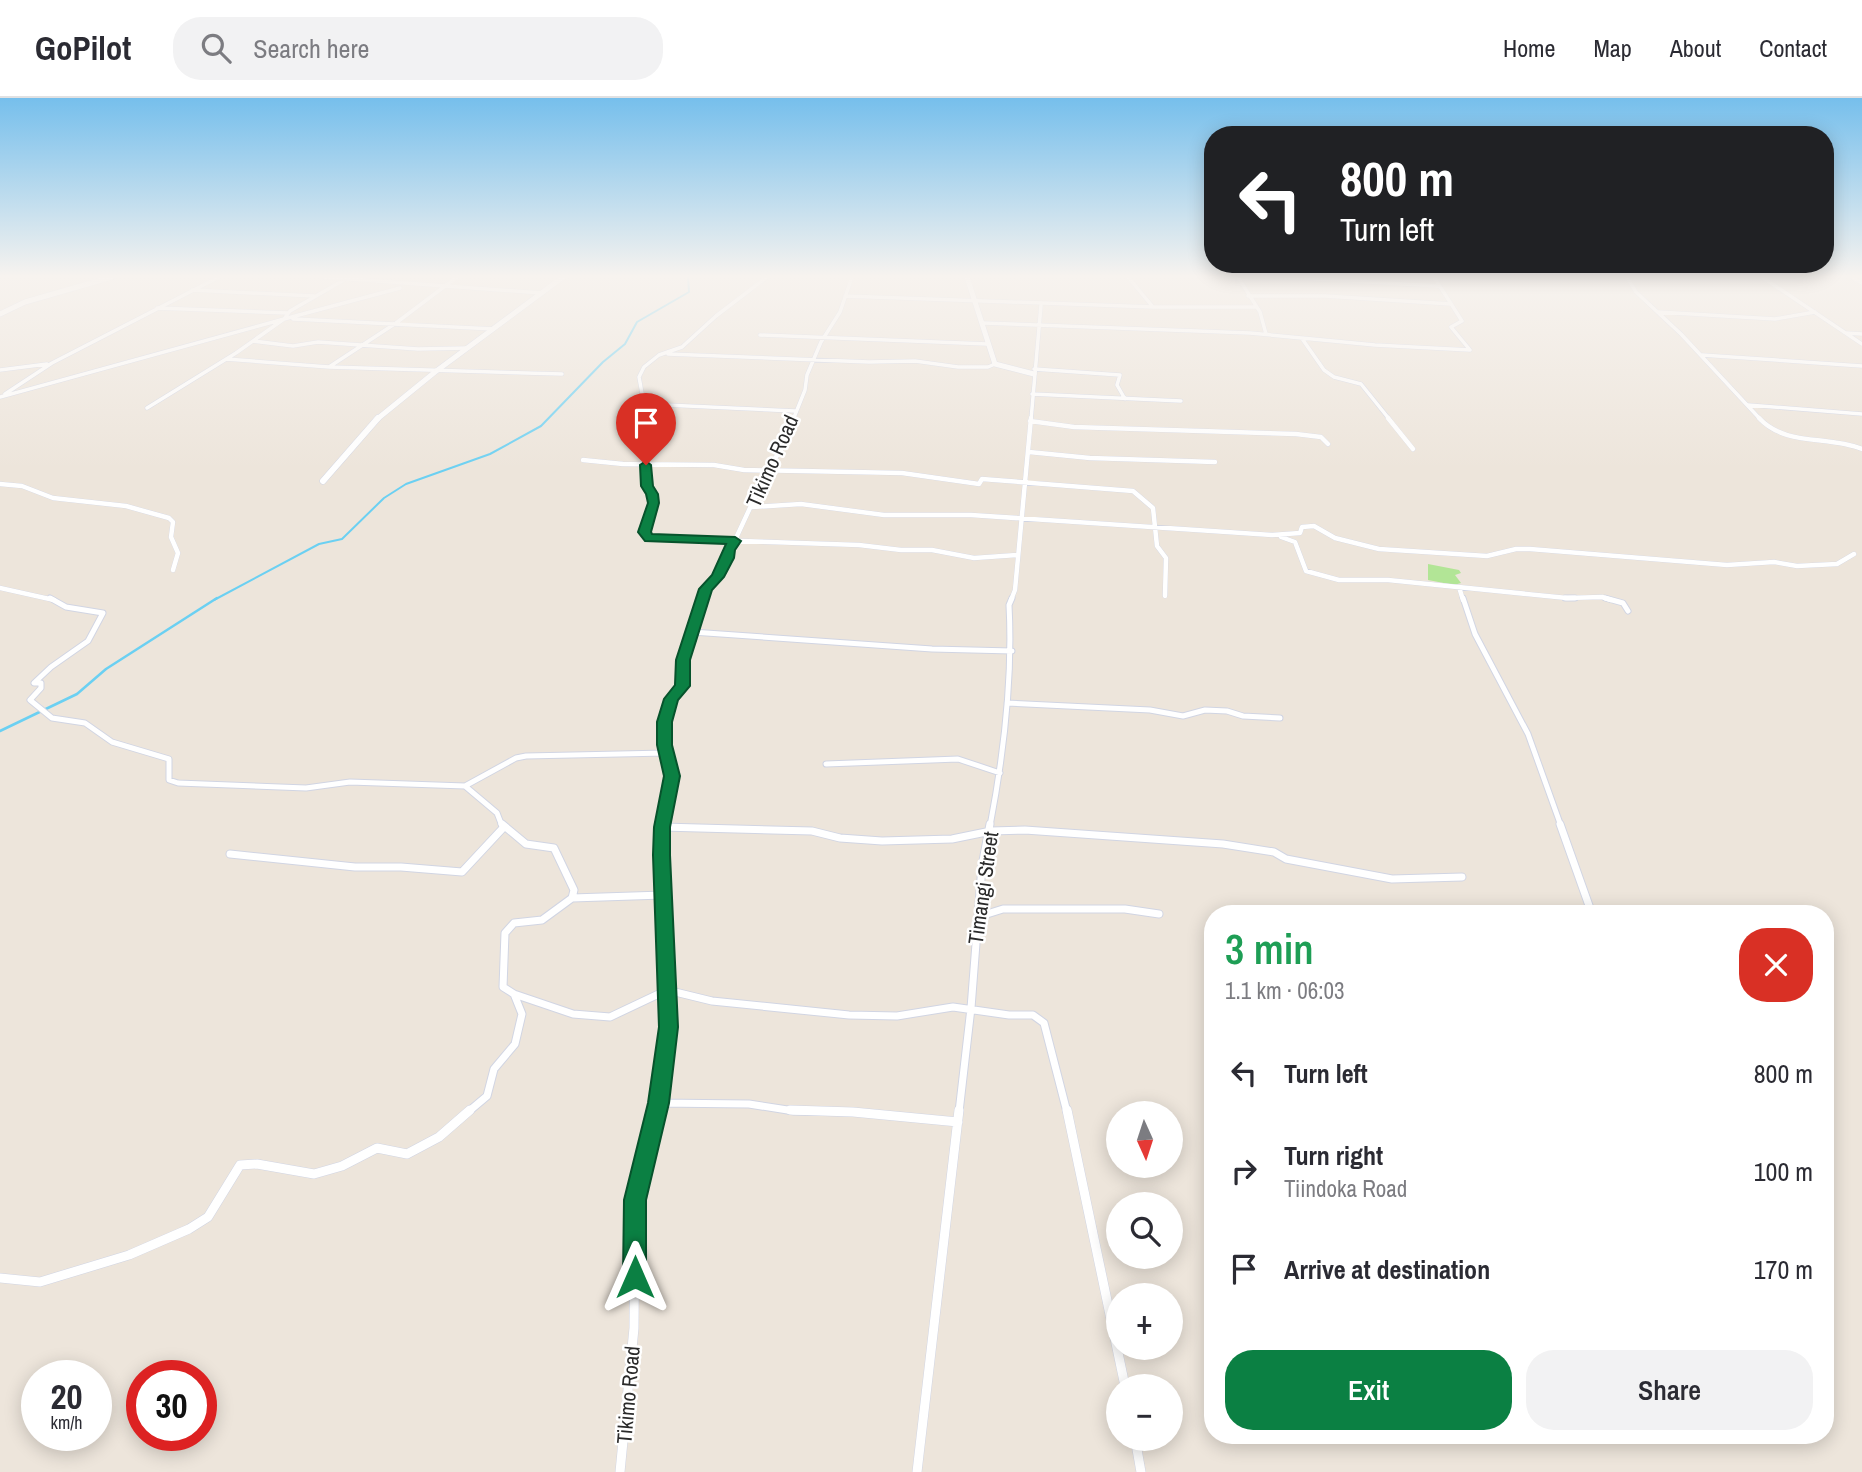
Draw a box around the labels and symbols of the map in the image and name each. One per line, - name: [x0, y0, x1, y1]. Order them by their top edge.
- pin: [616, 393, 676, 465]
- street label: Tikimo Road: [739, 410, 805, 512]
- street label: Timangi Street: [961, 830, 1005, 946]
- north arrow: [1106, 1101, 1183, 1178]
- position arrow: [598, 1240, 672, 1314]
- street label: Tikimo Road: [609, 1345, 647, 1445]
- speed limit sign: 30: [126, 1360, 217, 1451]

